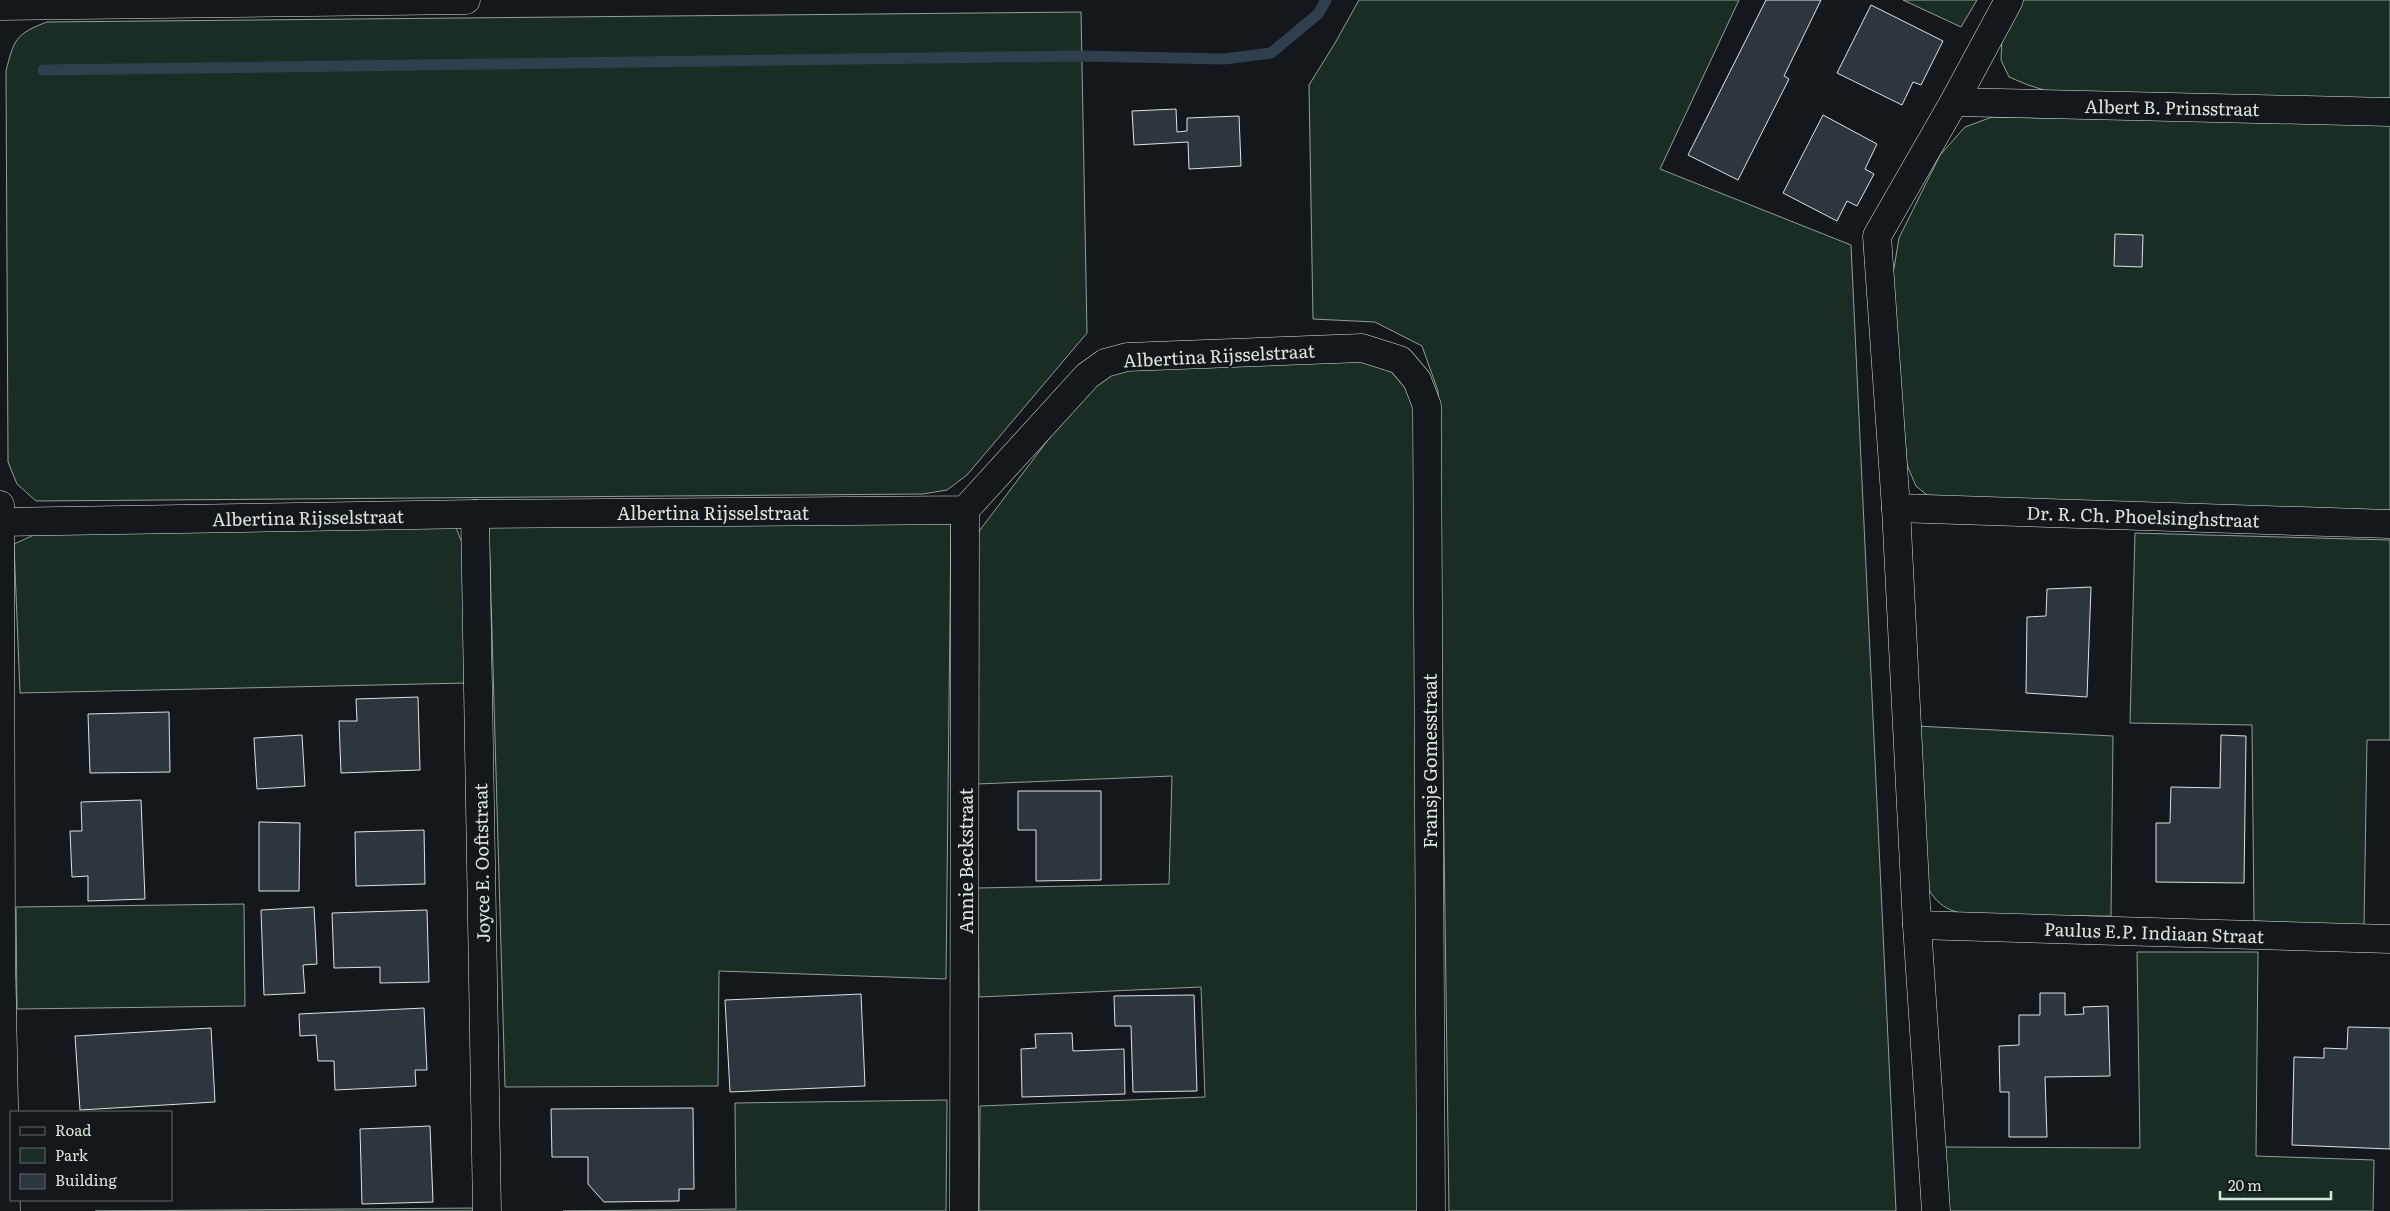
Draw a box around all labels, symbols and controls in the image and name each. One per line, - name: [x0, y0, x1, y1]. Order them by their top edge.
- street label: Albert B. Prinsstraat: [2084, 92, 2260, 122]
- street label: Albertina Rijsselstraat: [1123, 336, 1316, 374]
- street label: Dr. R. Ch. Phoelsinghstraat: [2026, 498, 2261, 534]
- street label: Albertina Rijsselstraat: [617, 499, 810, 526]
- street label: Albertina Rijsselstraat: [212, 502, 405, 532]
- street label: Fransje Gomesstraat: [1416, 673, 1443, 849]
- street label: Joyce E. Ooftstraat: [466, 782, 496, 943]
- street label: Annie Beckstraat: [952, 787, 979, 934]
- street label: Paulus E.P. Indiaan Straat: [2044, 915, 2265, 949]
- legend: [10, 1111, 172, 1201]
- text: Road: [55, 1118, 91, 1141]
- text: Park: [55, 1143, 89, 1166]
- text: Building: [55, 1168, 117, 1191]
- scale bar: [2220, 1168, 2331, 1200]
- text: 20 m: [2228, 1173, 2262, 1196]

